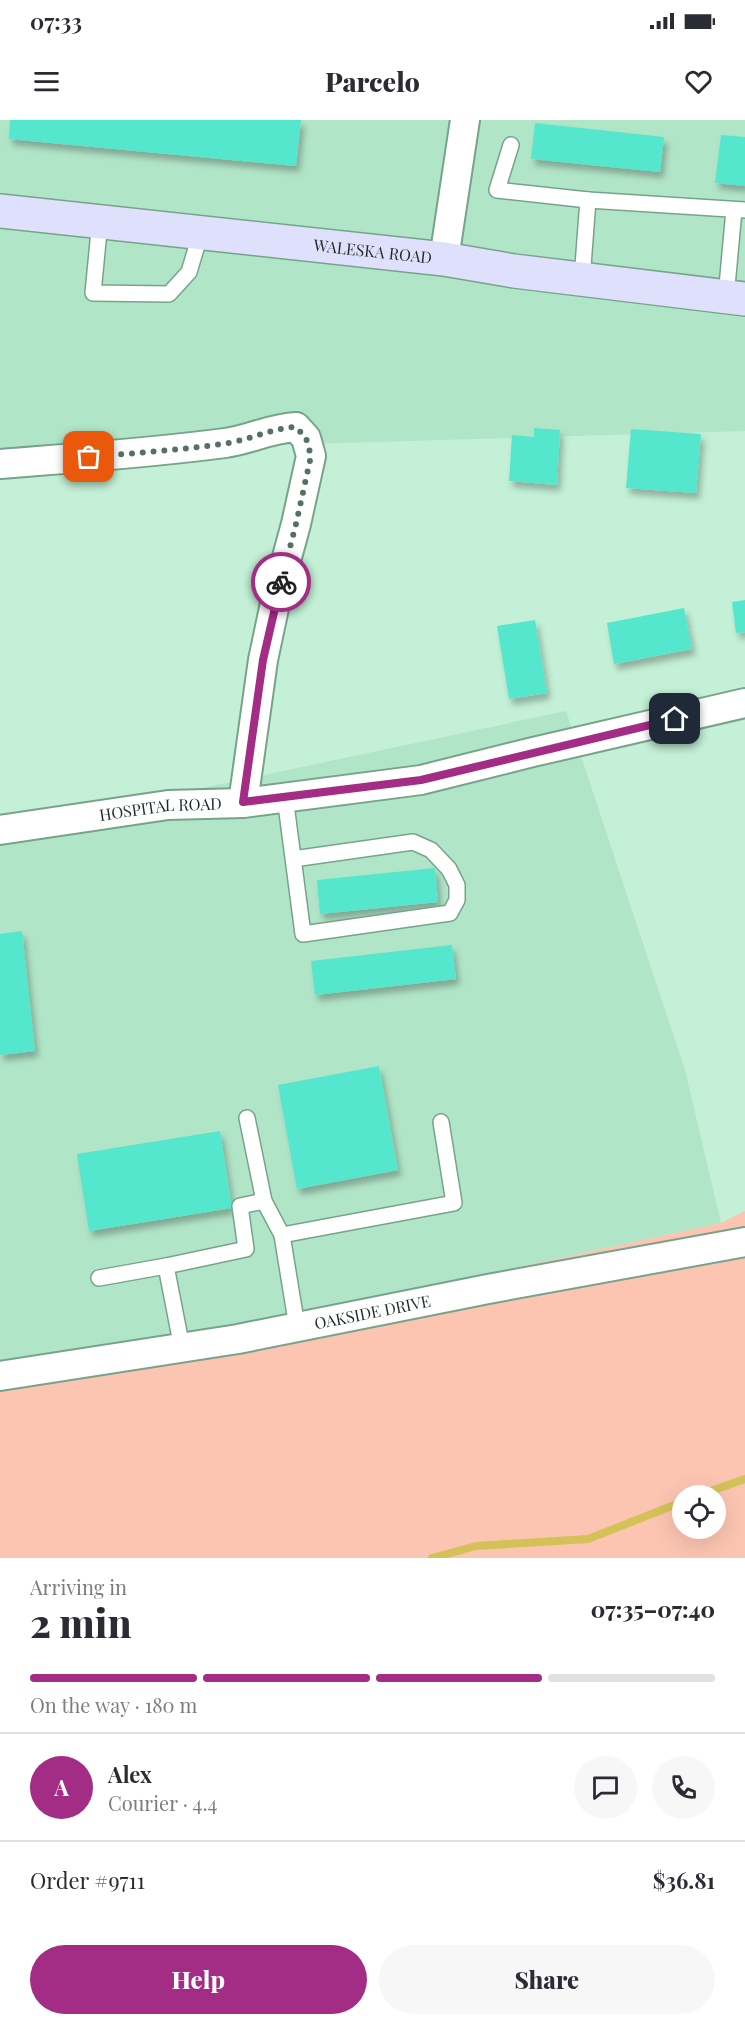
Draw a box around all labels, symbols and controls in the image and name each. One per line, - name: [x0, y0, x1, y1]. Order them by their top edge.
- text: 07:33: [30, 6, 82, 36]
- text: Parcelo: [325, 63, 420, 99]
- icon: menu: [30, 65, 63, 98]
- icon: heart: [682, 65, 715, 98]
- street label: WALESKA ROAD: [312, 234, 433, 268]
- pin: [63, 431, 114, 482]
- icon: bag: [72, 440, 105, 473]
- courier: [251, 552, 311, 612]
- icon: bike: [265, 566, 298, 599]
- pin: [649, 693, 700, 744]
- icon: home: [658, 702, 691, 735]
- street label: HOSPITAL ROAD: [98, 793, 222, 825]
- street label: OAKSIDE DRIVE: [312, 1290, 432, 1334]
- map controls: [672, 1485, 726, 1539]
- button: locate: [672, 1485, 726, 1539]
- text: Arriving in: [30, 1573, 127, 1600]
- text: 07:35–07:40: [591, 1594, 715, 1624]
- text: 2 min: [30, 1596, 132, 1648]
- text: On the way · 180 m: [30, 1691, 197, 1718]
- button: chat: [574, 1756, 637, 1819]
- button: phone: [652, 1756, 715, 1819]
- text: Alex: [108, 1759, 152, 1789]
- text: A: [54, 1772, 69, 1802]
- text: Courier · 4.4: [108, 1789, 217, 1816]
- text: Order #9711: [30, 1865, 145, 1895]
- text: $36.81: [653, 1865, 715, 1895]
- button: Help: [30, 1945, 367, 2014]
- button: Share: [379, 1945, 715, 2014]

